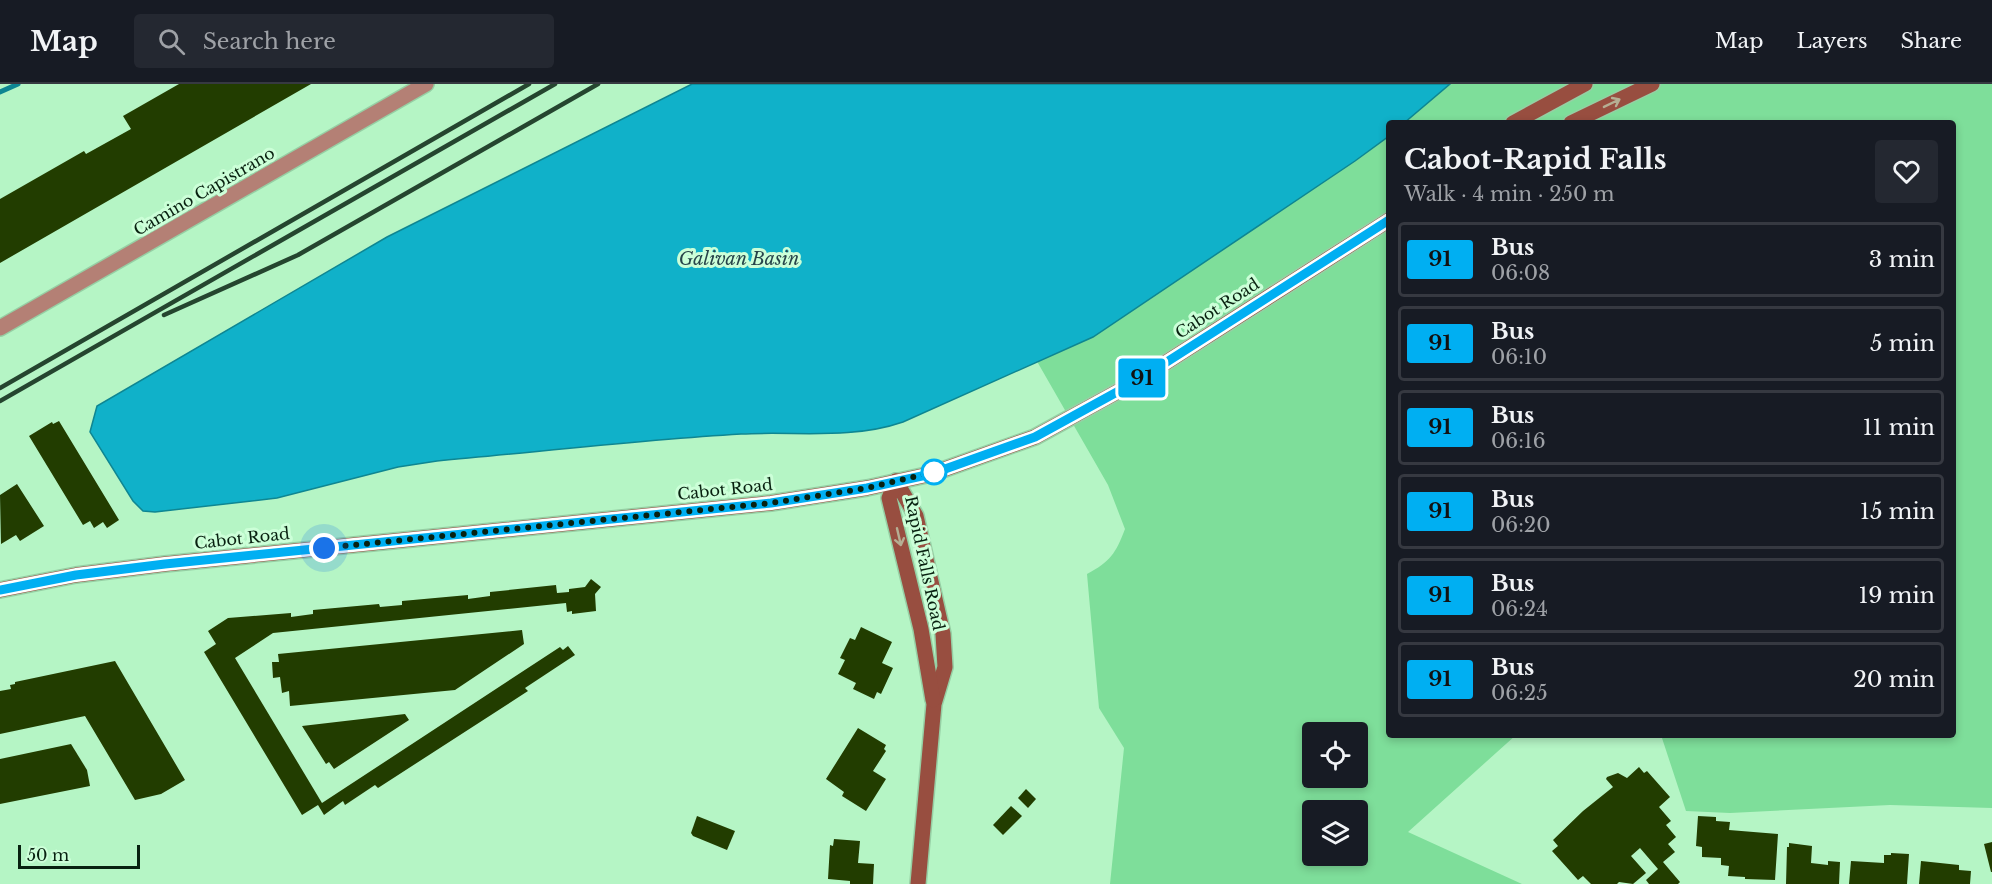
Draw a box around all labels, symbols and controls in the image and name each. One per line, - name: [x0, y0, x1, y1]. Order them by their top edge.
- search box: [134, 14, 554, 68]
- text: Map: [30, 24, 98, 59]
- icon: search: [155, 25, 188, 58]
- text: Search here: [203, 28, 336, 55]
- text: Map: [1715, 28, 1764, 54]
- text: Layers: [1797, 28, 1868, 54]
- text: Share: [1901, 28, 1962, 54]
- one-way arrow: [1602, 97, 1620, 109]
- button: heart: [1875, 140, 1938, 203]
- street label: Camino Capistrano: [130, 142, 278, 240]
- text: Cabot-Rapid Falls: [1404, 142, 1667, 177]
- text: Walk · 4 min · 250 m: [1404, 182, 1614, 206]
- text: Bus: [1491, 234, 1534, 261]
- text: 91: [1428, 246, 1452, 272]
- text: 3 min: [1869, 246, 1935, 273]
- water label: Galivan Basin: [679, 248, 799, 270]
- text: 06:08: [1491, 261, 1550, 285]
- street label: Cabot Road: [1171, 273, 1263, 342]
- text: Bus: [1491, 318, 1534, 345]
- text: 91: [1428, 330, 1452, 356]
- text: 5 min: [1870, 330, 1935, 357]
- text: 06:10: [1491, 345, 1547, 369]
- line badge: 91: [1115, 358, 1169, 398]
- text: 91: [1130, 365, 1154, 391]
- text: Bus: [1491, 402, 1534, 429]
- text: 91: [1428, 414, 1452, 440]
- text: 11 min: [1863, 414, 1935, 441]
- text: 06:16: [1491, 429, 1546, 453]
- unlabelled marker: [921, 459, 947, 485]
- street label: Cabot Road: [676, 474, 774, 504]
- text: Bus: [1491, 486, 1534, 513]
- street label: Rapid Falls Road: [901, 494, 949, 632]
- text: 91: [1428, 498, 1452, 524]
- text: 15 min: [1860, 498, 1935, 525]
- text: 06:20: [1491, 513, 1550, 537]
- street label: Cabot Road: [193, 523, 291, 553]
- one-way arrow: [893, 528, 905, 547]
- your location: [309, 533, 339, 563]
- text: Bus: [1491, 570, 1534, 597]
- text: 91: [1428, 582, 1452, 608]
- text: 19 min: [1858, 582, 1935, 609]
- text: 06:24: [1491, 597, 1548, 621]
- text: Bus: [1491, 654, 1534, 681]
- text: 91: [1428, 666, 1452, 692]
- text: 20 min: [1853, 666, 1935, 693]
- text: 06:25: [1491, 681, 1548, 705]
- map controls: [1302, 722, 1368, 866]
- button: locate: [1302, 722, 1368, 788]
- button: layers: [1302, 800, 1368, 866]
- scale bar: [18, 842, 140, 870]
- text: 50 m: [27, 845, 69, 865]

